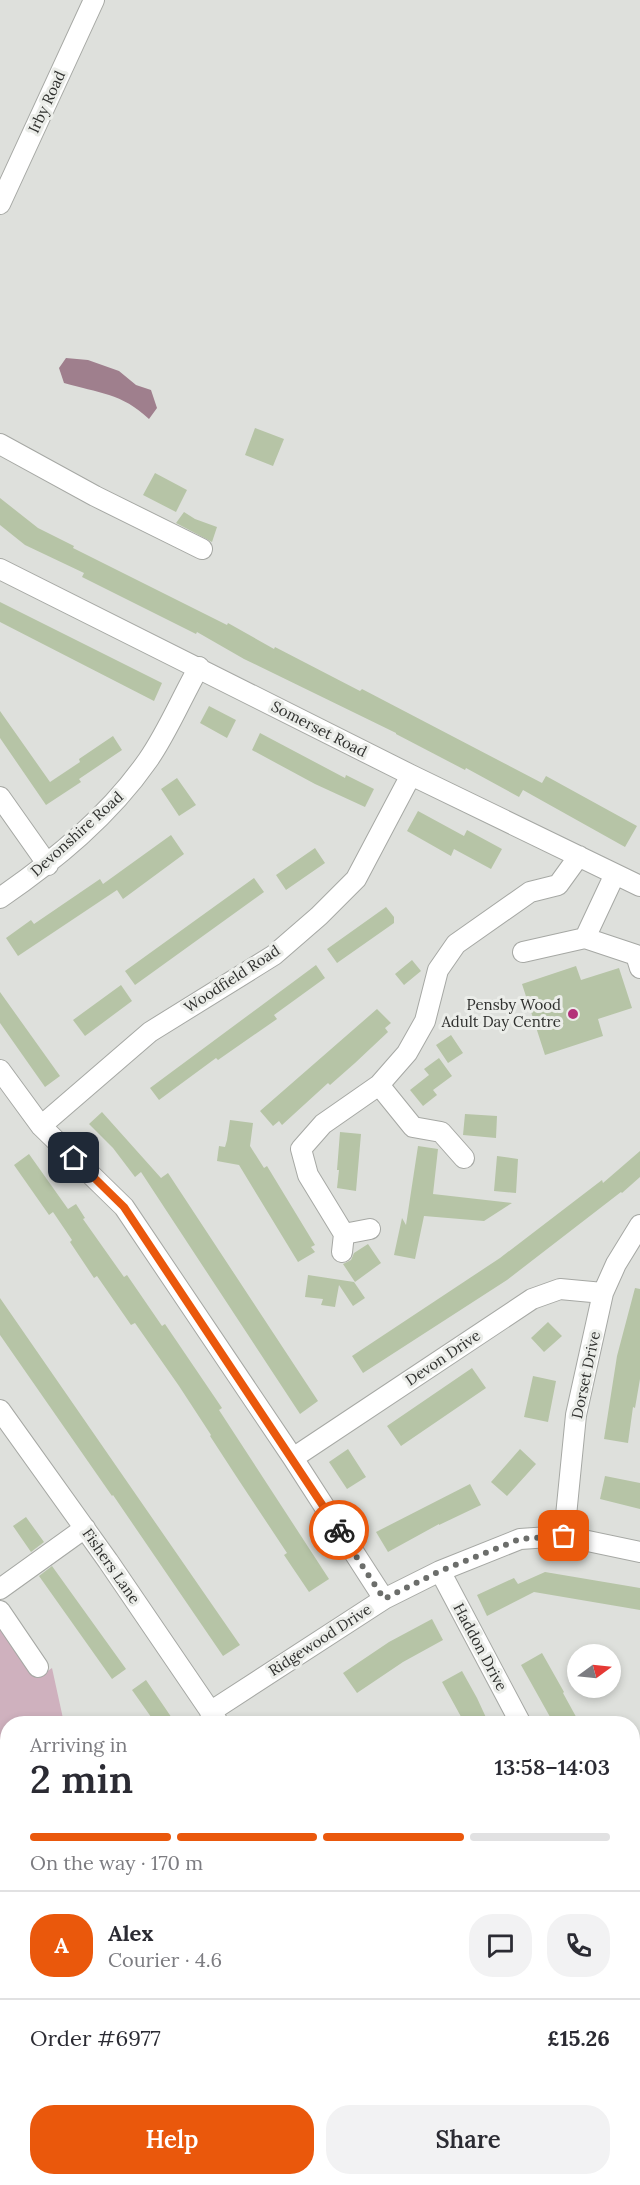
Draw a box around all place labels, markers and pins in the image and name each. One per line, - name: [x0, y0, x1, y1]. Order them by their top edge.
- place label: Pensby Wood Adult Day Centre: [440, 995, 561, 1031]
- marker: Pensby Wood Adult Day Centre: [566, 1007, 580, 1021]
- pin: [48, 1132, 99, 1183]
- pin: [538, 1510, 589, 1561]

